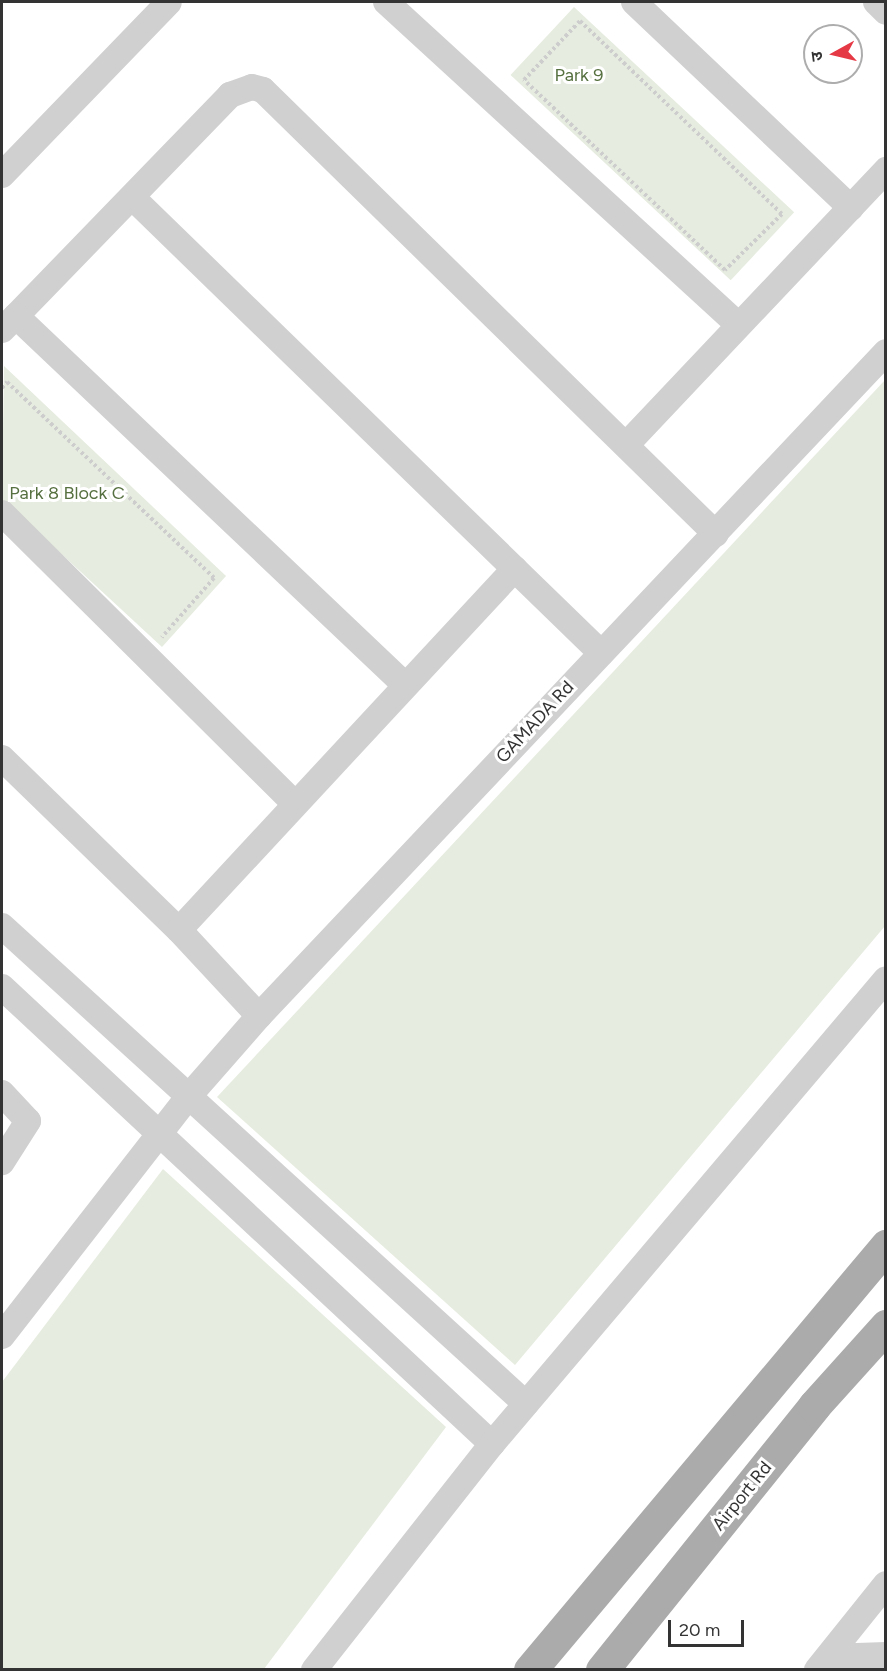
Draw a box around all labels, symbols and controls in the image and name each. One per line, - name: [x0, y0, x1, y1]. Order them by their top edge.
- north arrow: [803, 24, 863, 84]
- text: उ: [807, 50, 827, 62]
- park label: Park 9: [555, 64, 603, 86]
- park label: Park 8 Block C: [9, 482, 125, 504]
- street label: GAMADA Rd: [492, 677, 578, 767]
- street label: Airport Rd: [708, 1457, 776, 1535]
- scale bar: [671, 1608, 748, 1646]
- text: 20 m: [679, 1619, 720, 1641]

